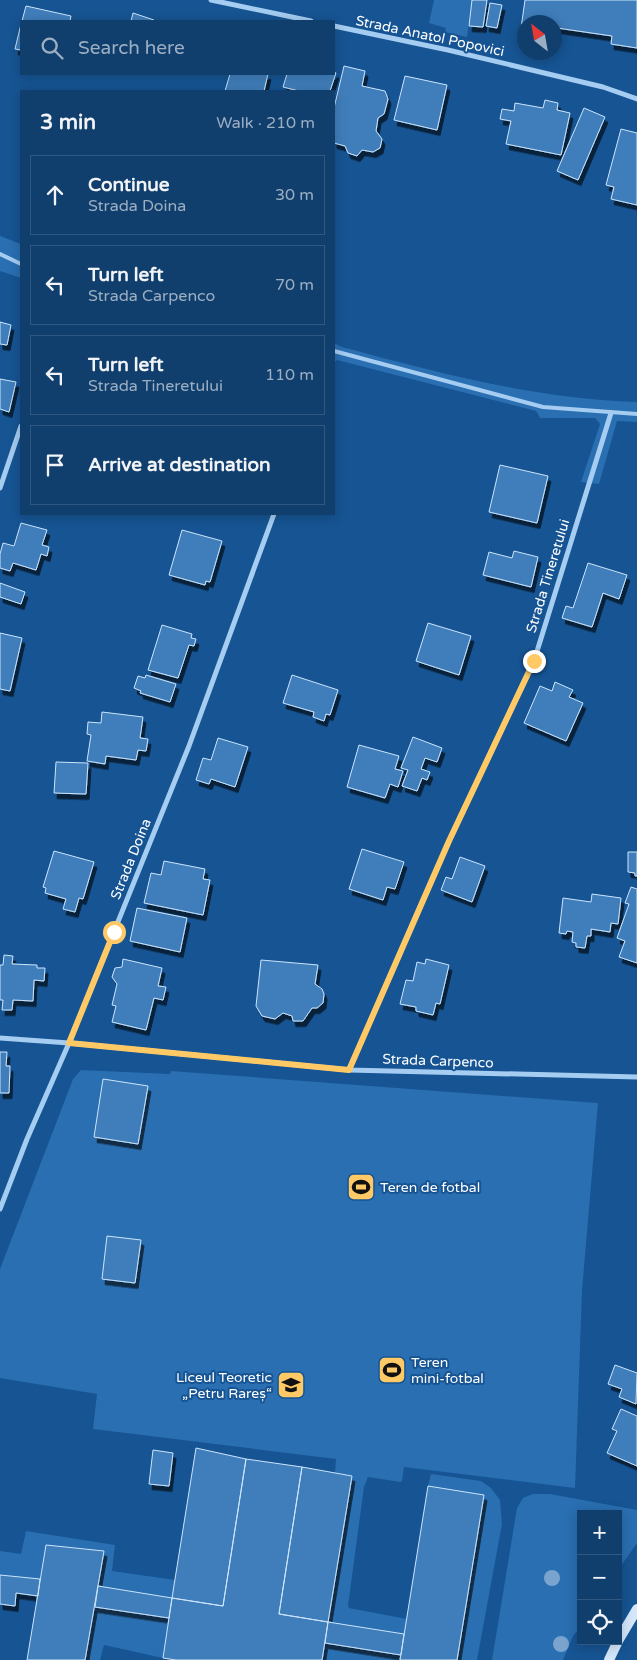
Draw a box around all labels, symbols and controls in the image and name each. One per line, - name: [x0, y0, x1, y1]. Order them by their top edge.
- street label: Strada Anatol Popovici: [354, 12, 506, 60]
- north arrow: [517, 15, 562, 60]
- search box: [20, 20, 335, 75]
- icon: search: [38, 34, 66, 62]
- text: Search here: [78, 37, 185, 59]
- text: 3 min: [40, 110, 96, 135]
- text: Walk · 210 m: [216, 113, 315, 133]
- text: Continue: [88, 174, 170, 196]
- icon: ahead: [41, 181, 69, 209]
- text: 30 m: [275, 185, 314, 205]
- text: Strada Doina: [88, 196, 186, 216]
- text: Turn left: [88, 264, 164, 286]
- icon: left: [41, 271, 69, 299]
- text: 70 m: [275, 275, 314, 295]
- text: Strada Carpenco: [88, 286, 215, 306]
- text: Turn left: [88, 354, 164, 376]
- icon: left: [41, 361, 69, 389]
- text: 110 m: [265, 365, 314, 385]
- text: Strada Tineretului: [88, 376, 223, 396]
- icon: arrive: [41, 451, 69, 479]
- text: Arrive at destination: [88, 454, 271, 476]
- street label: Strada Tineretului: [523, 517, 573, 635]
- route end: [523, 650, 546, 673]
- street label: Strada Doina: [107, 816, 155, 902]
- route start: [103, 921, 126, 944]
- street label: Strada Carpenco: [382, 1051, 494, 1071]
- sports icon: Teren de fotbal: [346, 1172, 376, 1202]
- place label: Teren de fotbal: [380, 1179, 480, 1196]
- place label: Teren mini-fotbal: [411, 1354, 484, 1387]
- sports icon: Teren mini-fotbal: [377, 1355, 407, 1385]
- place label: Liceul Teoretic „Petru Rareș“: [176, 1369, 272, 1402]
- school or university icon: Liceul Teoretic „Petru Rareș“: [276, 1370, 306, 1400]
- map controls: [577, 1510, 622, 1645]
- button: +: [577, 1510, 622, 1555]
- button: −: [577, 1555, 622, 1600]
- button: locate: [577, 1600, 622, 1645]

